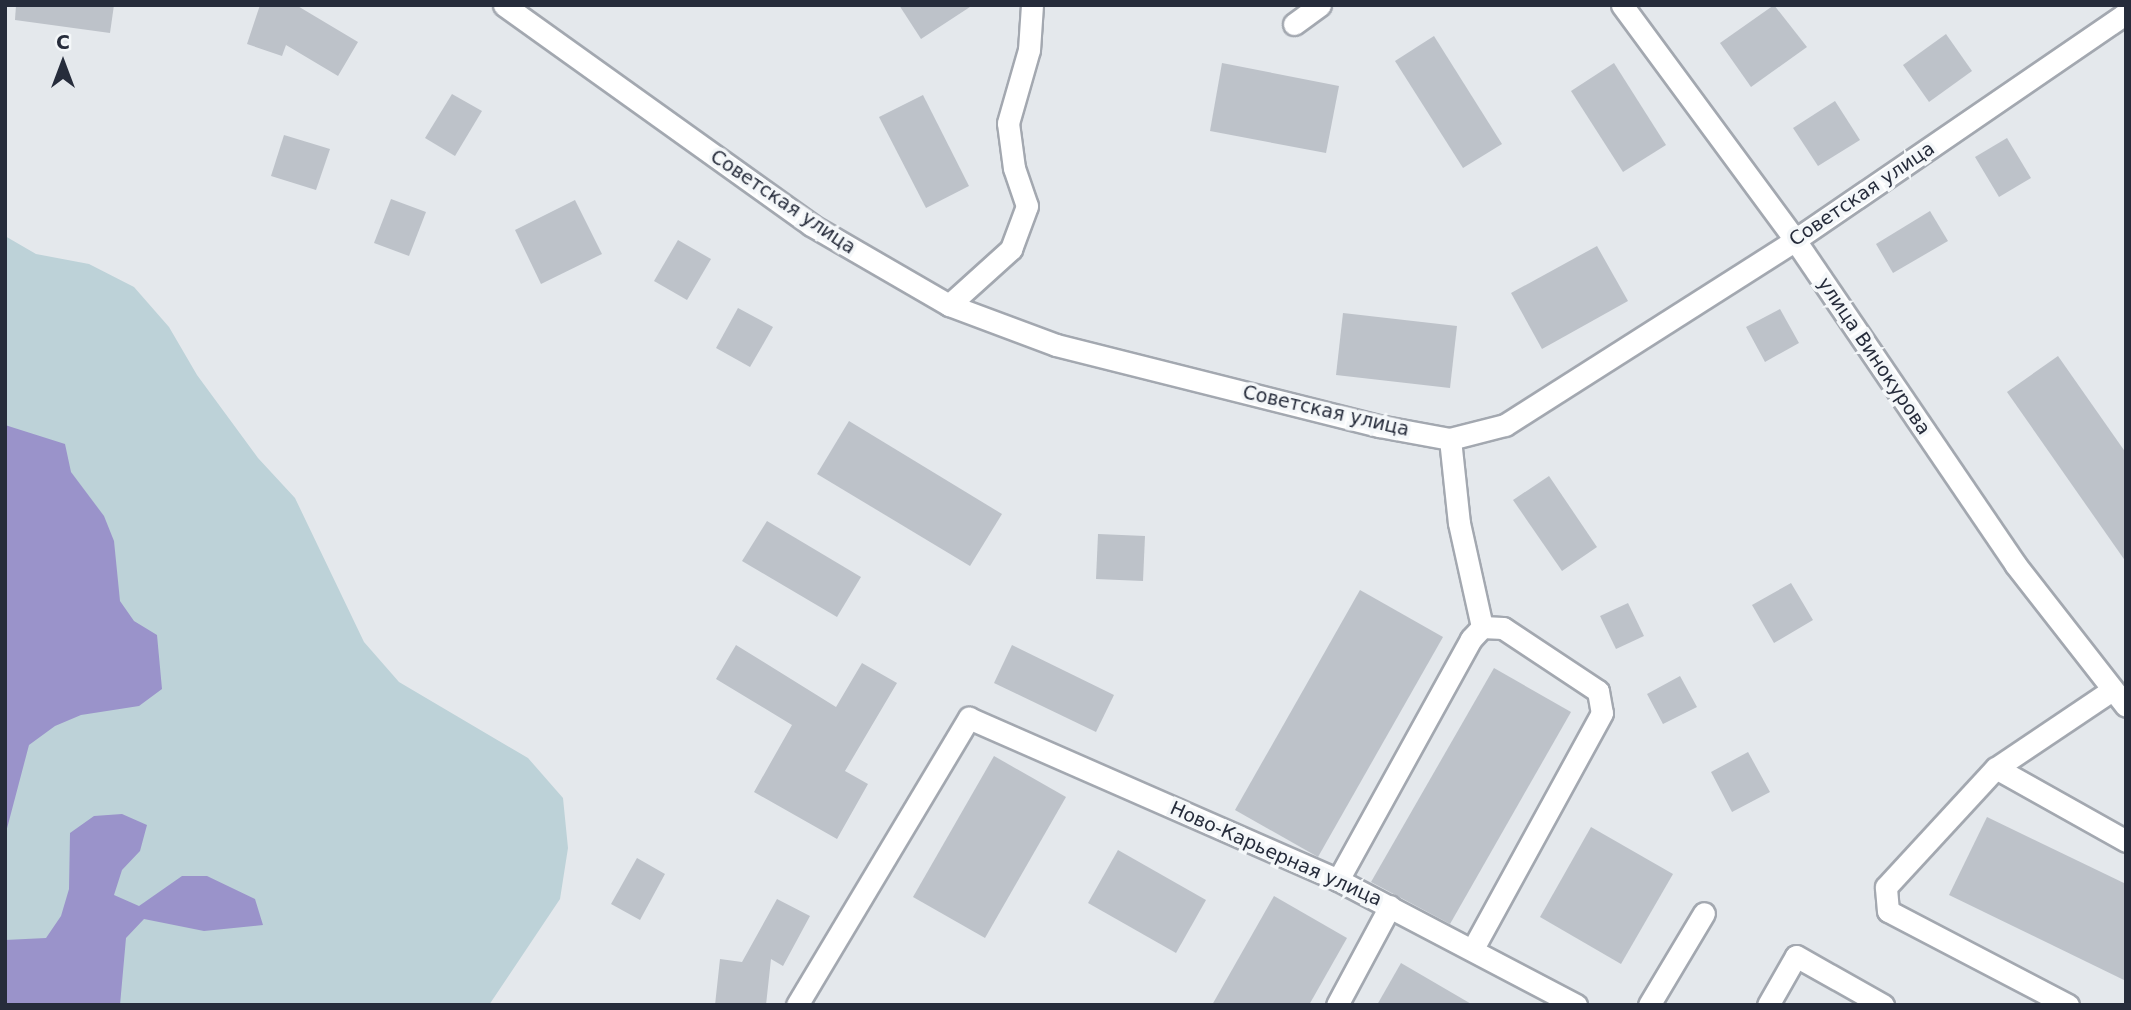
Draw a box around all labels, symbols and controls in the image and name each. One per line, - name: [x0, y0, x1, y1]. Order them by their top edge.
- north arrow: [28, 28, 98, 98]
- text: С: [56, 31, 70, 53]
- street label: Советская улица: [1785, 137, 1939, 251]
- street label: Советская улица: [706, 145, 860, 259]
- street label: улица Винокурова: [1813, 273, 1935, 439]
- street label: Советская улица: [1241, 381, 1411, 441]
- street label: Ново-Карьерная улица: [1166, 797, 1386, 911]

